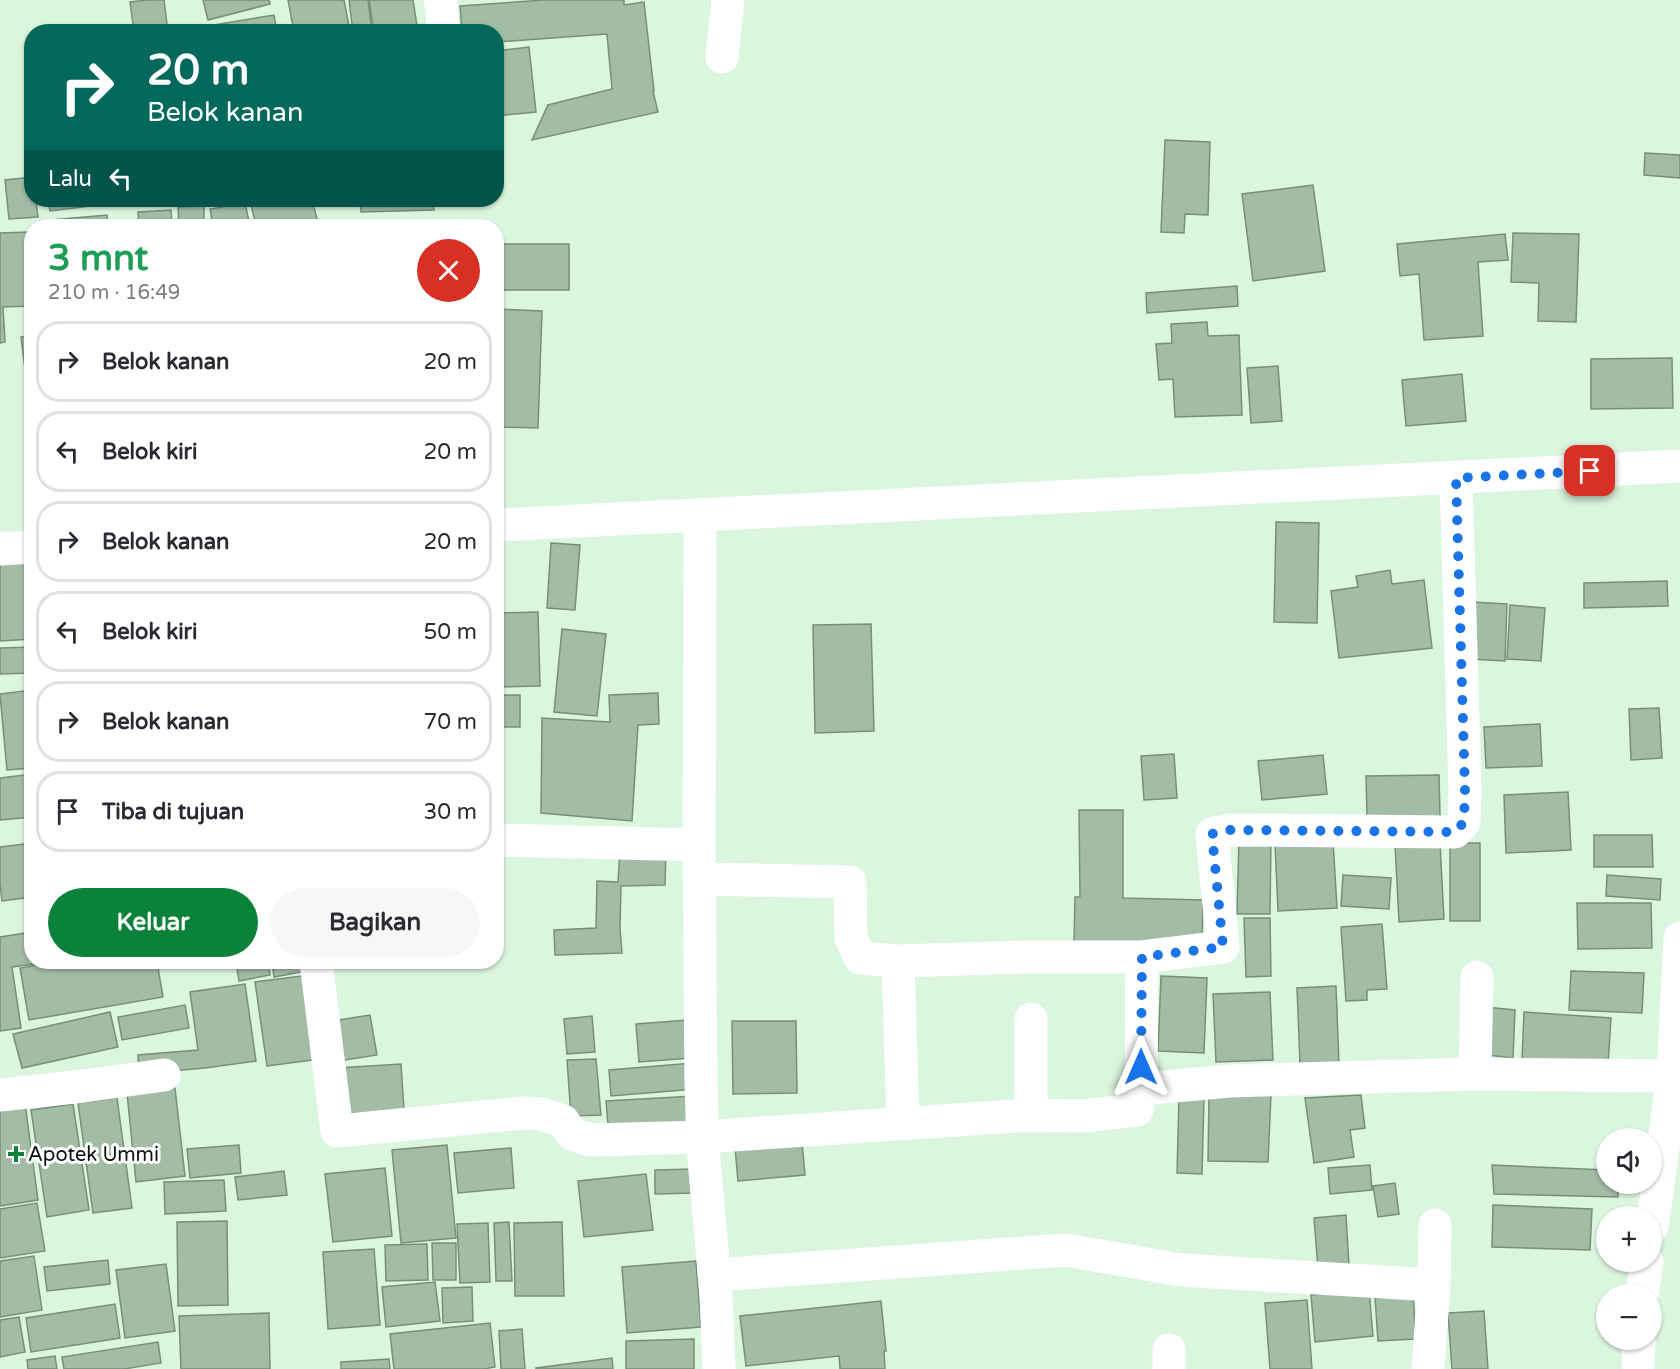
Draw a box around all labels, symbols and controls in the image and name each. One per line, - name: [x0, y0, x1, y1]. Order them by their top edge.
- text: 20 m: [147, 45, 249, 96]
- icon: right: [48, 48, 126, 126]
- text: Belok kanan: [147, 96, 303, 129]
- icon: left: [104, 162, 137, 195]
- text: Lalu: [48, 166, 92, 192]
- text: 3 mnt: [48, 237, 148, 280]
- button: close: [417, 239, 480, 302]
- text: 210 m · 16:49: [48, 281, 180, 305]
- icon: right: [51, 345, 84, 378]
- text: Belok kanan: [102, 349, 229, 375]
- text: 20 m: [423, 349, 477, 375]
- icon: left: [51, 435, 84, 468]
- text: Belok kiri: [102, 439, 198, 465]
- text: 20 m: [423, 439, 477, 465]
- pin: [1564, 445, 1615, 496]
- icon: arrive: [1573, 454, 1606, 487]
- icon: right: [51, 525, 84, 558]
- text: Belok kanan: [102, 529, 229, 555]
- text: 20 m: [423, 529, 477, 555]
- icon: left: [51, 615, 84, 648]
- text: Belok kiri: [102, 619, 198, 645]
- text: 50 m: [423, 619, 477, 645]
- icon: right: [51, 705, 84, 738]
- text: Belok kanan: [102, 709, 229, 735]
- text: 70 m: [423, 709, 477, 735]
- icon: arrive: [51, 795, 84, 828]
- text: Tiba di tujuan: [102, 799, 244, 825]
- text: 30 m: [423, 799, 477, 825]
- button: Keluar: [48, 888, 258, 957]
- button: Bagikan: [270, 888, 480, 957]
- position arrow: [1109, 1035, 1173, 1099]
- map controls: [1596, 1128, 1662, 1350]
- button: sound: [1596, 1128, 1662, 1194]
- place label: Apotek Ummi: [28, 1143, 159, 1167]
- marker: Apotek Ummi: [9, 1147, 23, 1161]
- button: +: [1596, 1206, 1662, 1272]
- button: −: [1596, 1284, 1662, 1350]

